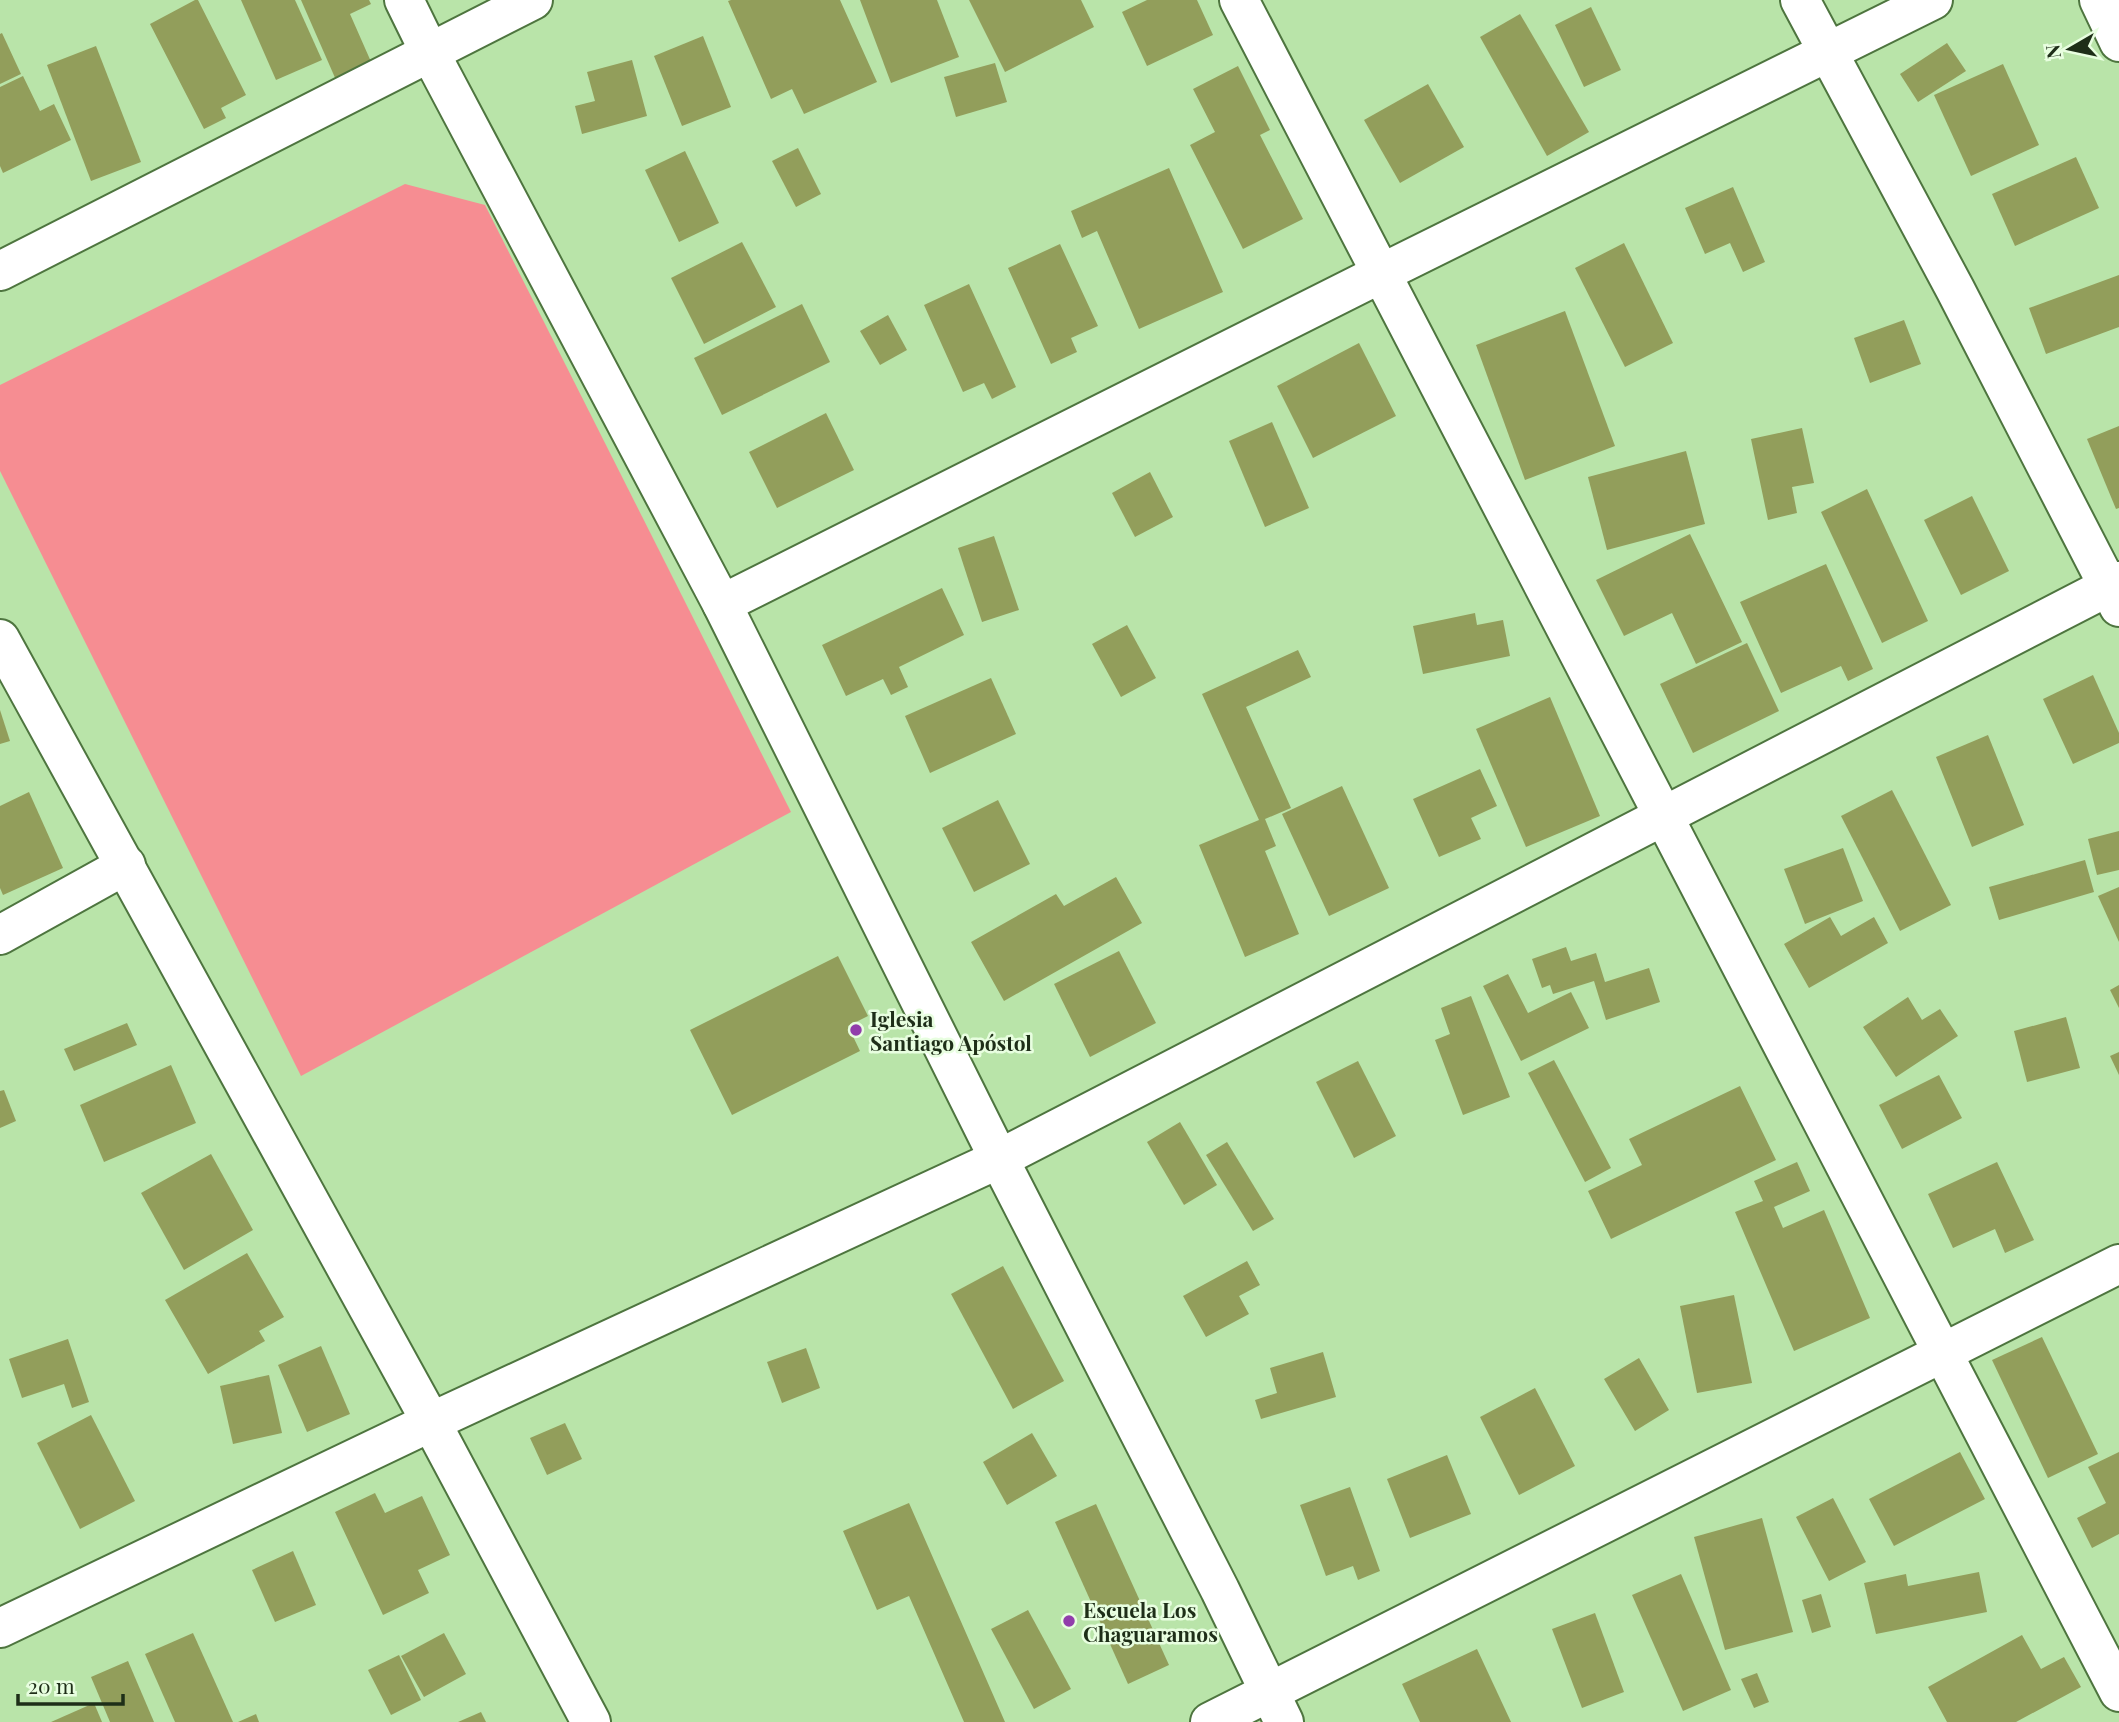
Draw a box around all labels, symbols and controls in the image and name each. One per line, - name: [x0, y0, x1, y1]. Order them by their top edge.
- north arrow: [2035, 14, 2105, 84]
- text: N: [2038, 43, 2066, 61]
- place label: Iglesia Santiago Apóstol: [870, 1004, 1032, 1056]
- marker: Iglesia Santiago Apóstol: [848, 1022, 864, 1038]
- place label: Escuela Los Chaguaramos: [1083, 1595, 1218, 1647]
- marker: Escuela Los Chaguaramos: [1061, 1613, 1077, 1629]
- scale bar: [18, 1662, 122, 1706]
- text: 20 m: [28, 1671, 75, 1699]

